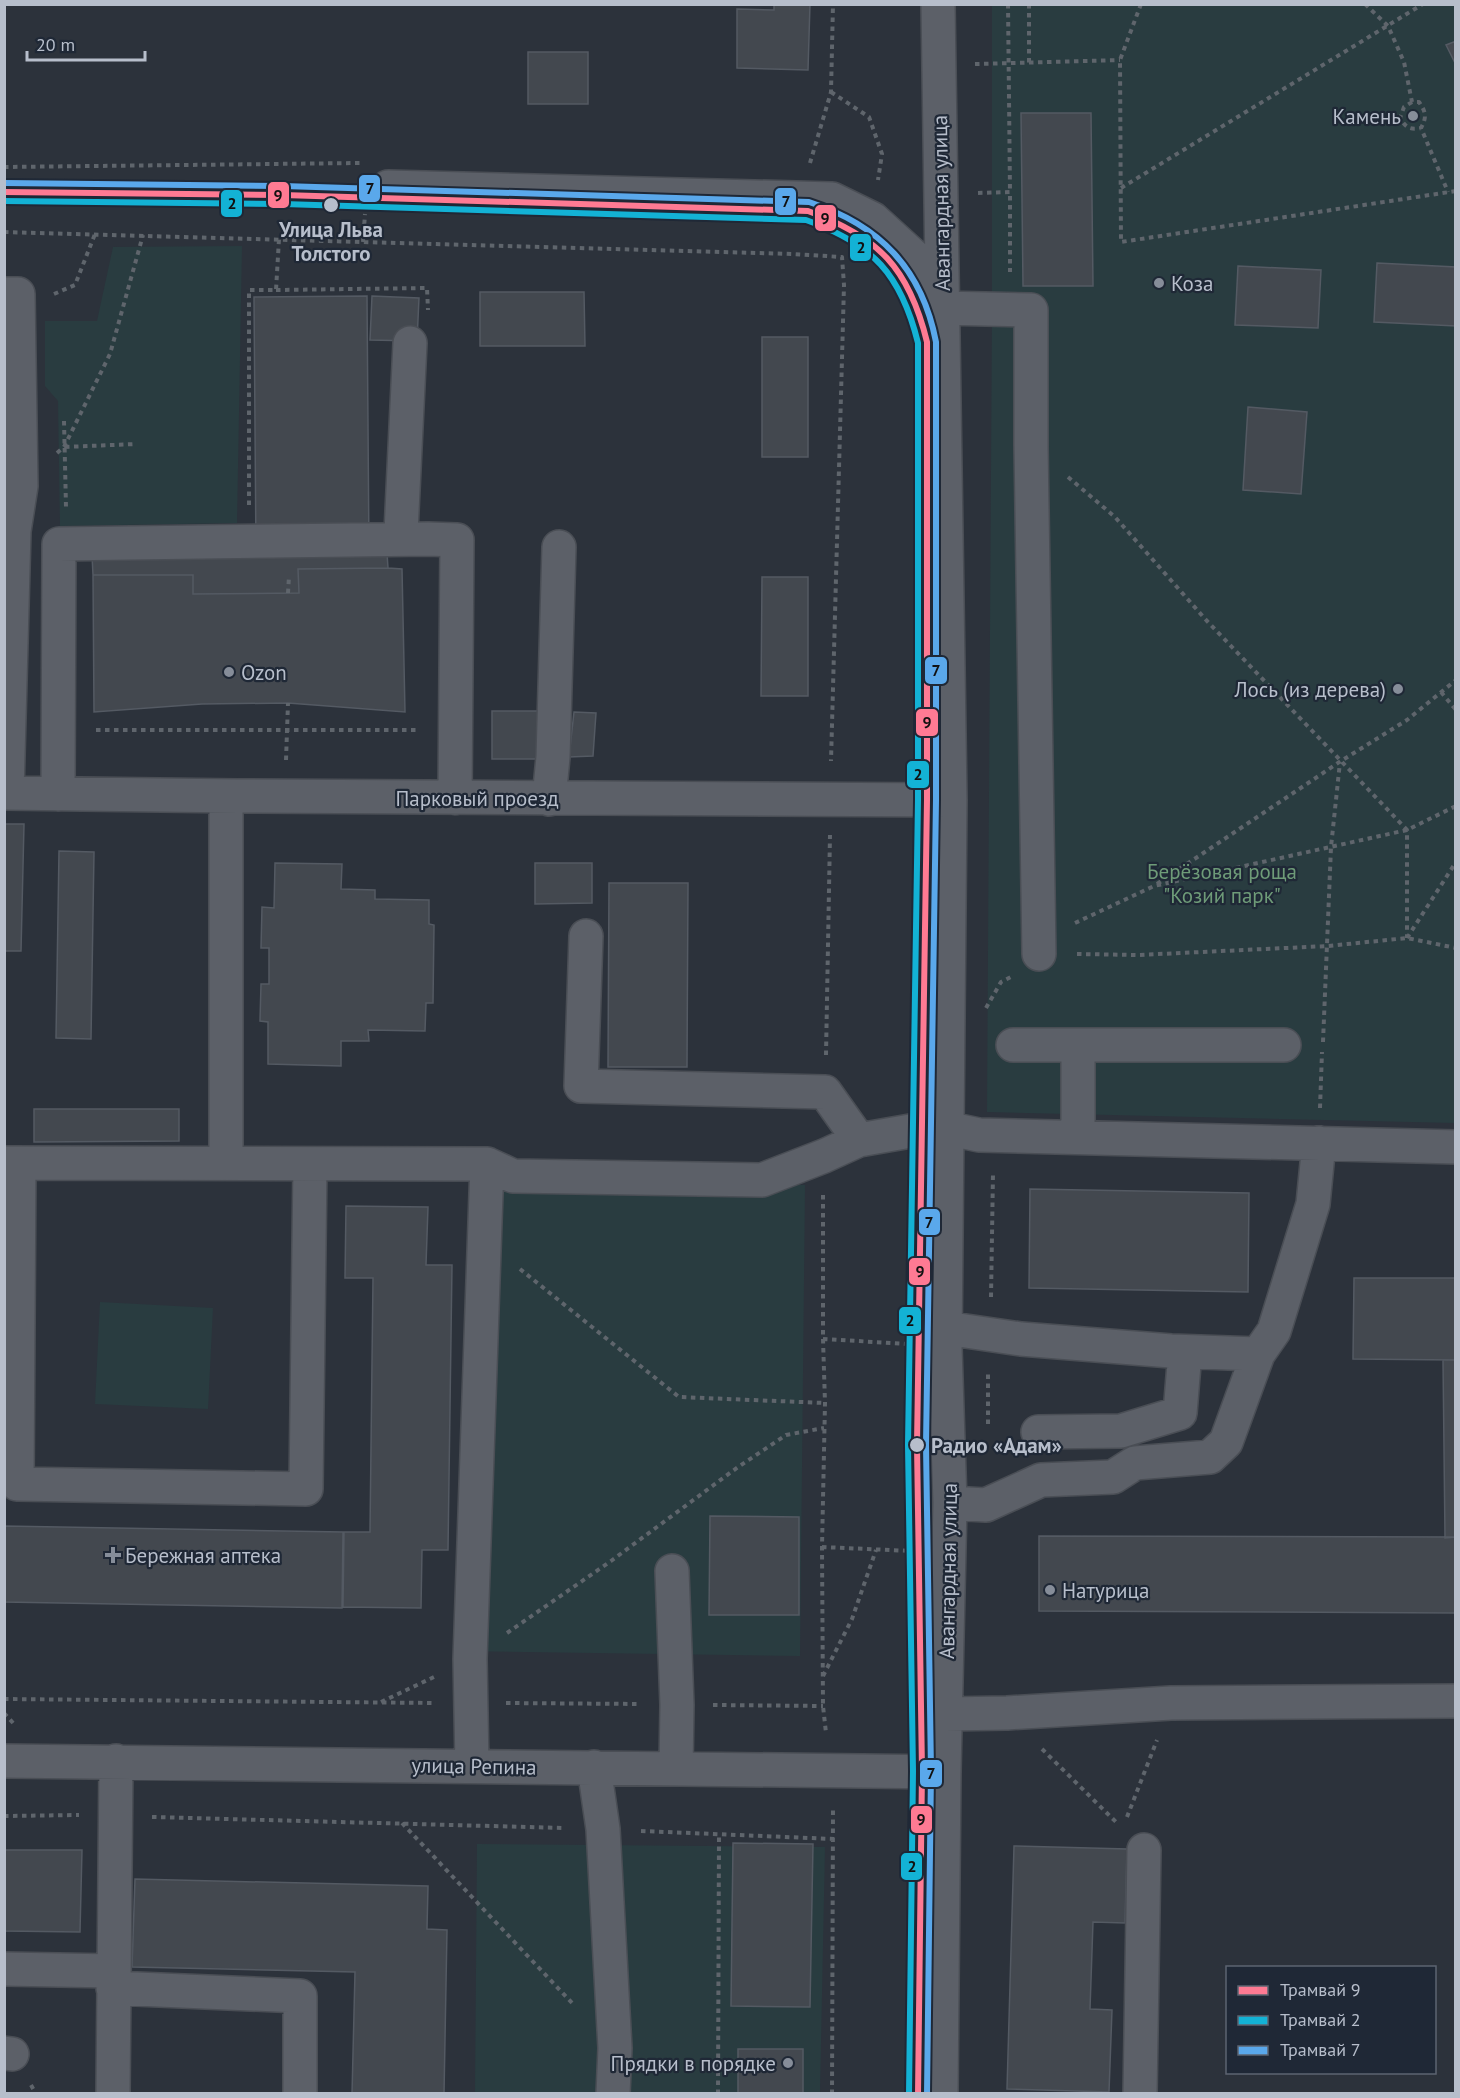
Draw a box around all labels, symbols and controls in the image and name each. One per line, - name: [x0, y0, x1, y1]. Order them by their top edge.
- scale bar: [27, 24, 146, 62]
- text: 20 m: [36, 33, 75, 56]
- place label: Камень: [1332, 103, 1401, 130]
- marker: Камень: [1406, 109, 1420, 123]
- street label: Авангардная улица: [926, 115, 956, 291]
- line badge: 7: [358, 174, 381, 203]
- text: 7: [365, 178, 375, 198]
- line badge: 9: [267, 181, 290, 209]
- text: 9: [273, 185, 283, 205]
- line badge: 7: [774, 187, 797, 216]
- line badge: 2: [220, 189, 243, 218]
- text: 7: [781, 191, 791, 211]
- text: 2: [227, 193, 237, 213]
- marker: Улица Льва Толстого: [322, 196, 340, 214]
- line badge: 9: [814, 204, 837, 232]
- text: 9: [820, 208, 830, 228]
- place label: Улица Льва Толстого: [278, 216, 383, 267]
- line badge: 2: [849, 233, 872, 262]
- text: 2: [856, 237, 866, 257]
- place label: Коза: [1171, 270, 1213, 297]
- marker: Коза: [1152, 276, 1166, 290]
- line badge: 7: [924, 656, 948, 685]
- place label: Ozon: [241, 659, 287, 686]
- text: 7: [931, 660, 941, 680]
- marker: Ozon: [222, 665, 236, 679]
- place label: Лось (из дерева): [1234, 676, 1386, 703]
- marker: Лось (из дерева): [1391, 682, 1405, 696]
- line badge: 9: [915, 708, 939, 737]
- text: 9: [922, 712, 932, 732]
- line badge: 2: [906, 760, 930, 789]
- text: 2: [913, 764, 923, 784]
- street label: Парковый проезд: [395, 785, 559, 812]
- park label: Берёзовая роща "Козий парк": [1147, 858, 1297, 909]
- line badge: 7: [918, 1208, 941, 1236]
- text: 7: [924, 1212, 934, 1232]
- line badge: 9: [908, 1257, 931, 1286]
- text: 9: [915, 1261, 925, 1281]
- line badge: 2: [898, 1306, 922, 1335]
- text: 2: [905, 1310, 915, 1330]
- place label: Радио «Адам»: [931, 1432, 1062, 1459]
- marker: Радио «Адам»: [908, 1436, 926, 1454]
- street label: Авангардная улица: [933, 1483, 963, 1659]
- place label: Бережная аптека: [125, 1542, 281, 1569]
- marker: Бережная аптека: [106, 1548, 120, 1562]
- place label: Натурица: [1062, 1577, 1149, 1604]
- marker: Натурица: [1043, 1583, 1057, 1597]
- street label: улица Репина: [411, 1751, 537, 1781]
- line badge: 7: [919, 1759, 943, 1788]
- text: 7: [926, 1763, 936, 1783]
- line badge: 9: [910, 1805, 933, 1834]
- text: 9: [916, 1809, 926, 1829]
- line badge: 2: [900, 1852, 923, 1881]
- text: 2: [907, 1856, 917, 1876]
- legend: [1226, 1966, 1436, 2074]
- text: Трамвай 9: [1280, 1978, 1361, 2001]
- text: Трамвай 2: [1280, 2008, 1361, 2031]
- text: Трамвай 7: [1280, 2038, 1361, 2061]
- place label: Прядки в порядке: [611, 2050, 776, 2077]
- marker: Прядки в порядке: [781, 2056, 795, 2070]

